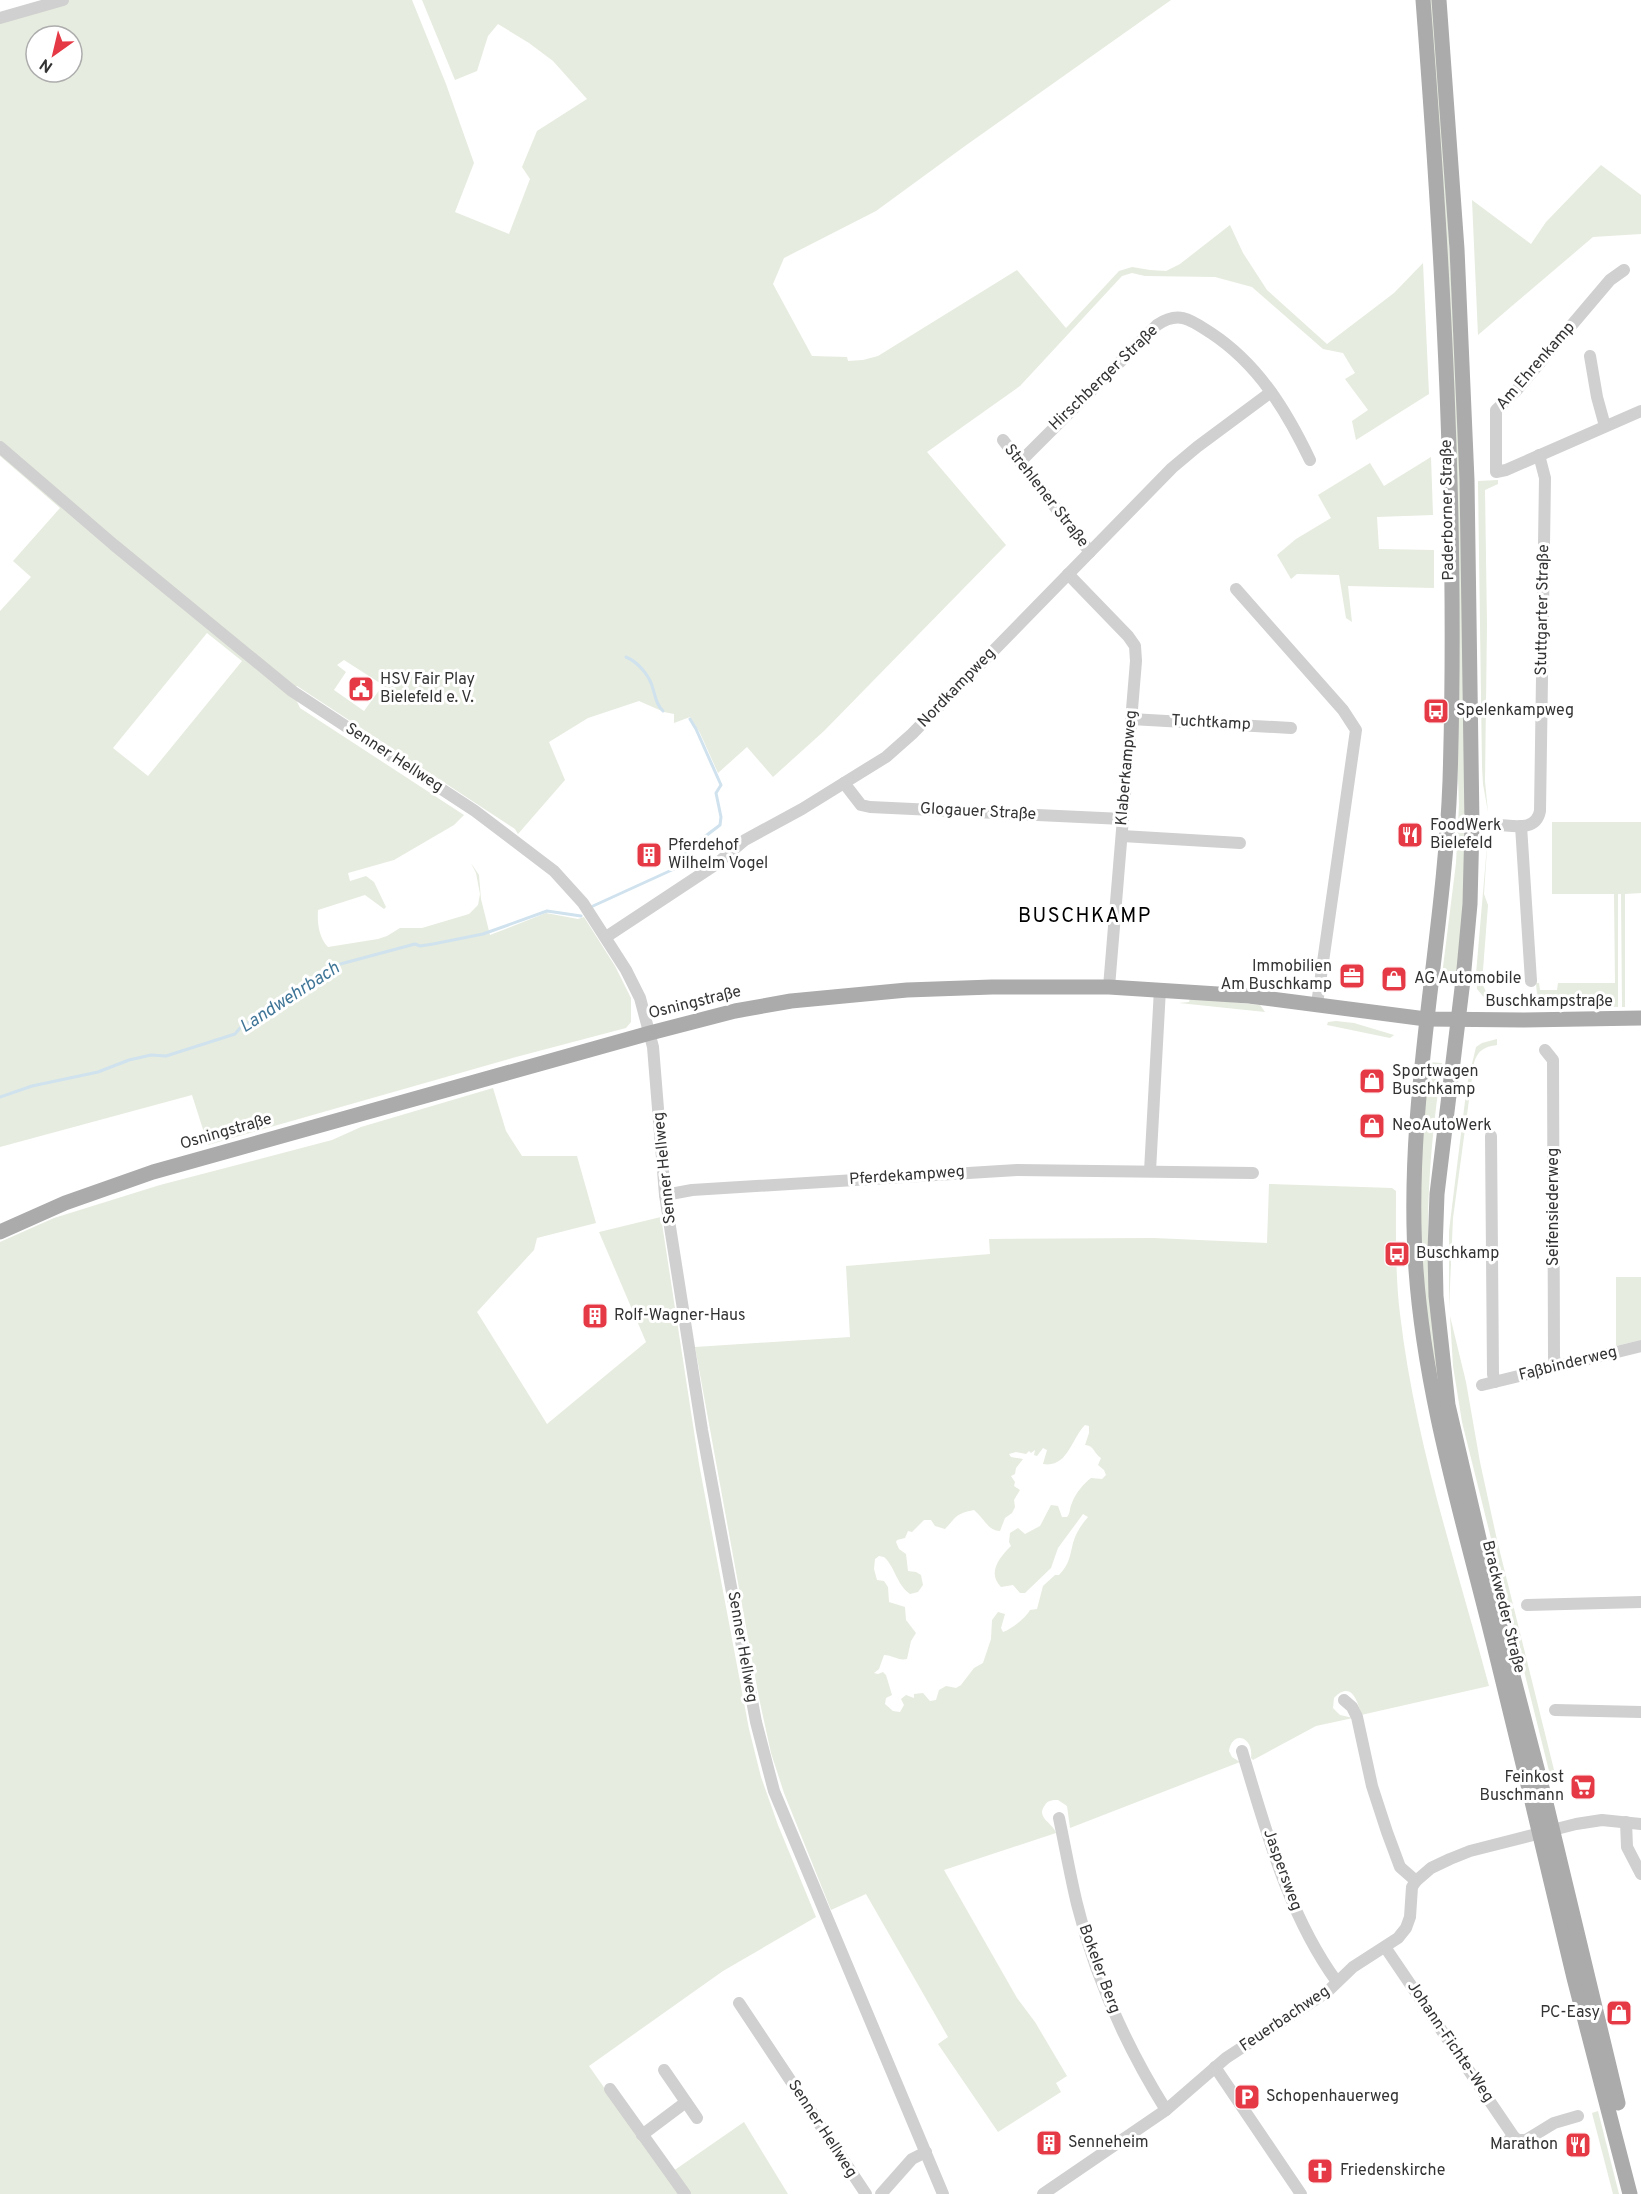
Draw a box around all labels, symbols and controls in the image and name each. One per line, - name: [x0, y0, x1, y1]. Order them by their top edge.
- north arrow: [24, 24, 84, 84]
- text: N: [36, 53, 57, 76]
- street label: Am Ehrenkamp: [1492, 318, 1580, 414]
- street label: Hirschberger Straße: [1045, 321, 1163, 435]
- street label: Paderborner Straße: [1437, 439, 1459, 581]
- street label: Strehlener Straße: [999, 440, 1093, 552]
- street label: Stuttgarter Straße: [1532, 544, 1554, 676]
- street label: Nordkampweg: [914, 644, 1000, 732]
- place label: HSV Fair Play Bielefeld e. V.: [380, 670, 475, 708]
- public building icon: HSV Fair Play Bielefeld e. V.: [346, 674, 376, 704]
- bus stop icon: Spelenkampweg: [1421, 696, 1451, 726]
- place label: Spelenkampweg: [1456, 701, 1574, 721]
- street label: Klaberkampweg: [1112, 709, 1142, 827]
- street label: Tuchtkamp: [1171, 711, 1251, 735]
- street label: Senner Hellweg: [341, 719, 447, 797]
- street label: Glogauer Straße: [919, 799, 1037, 825]
- place label: FoodWerk Bielefeld: [1430, 816, 1502, 854]
- restaurant icon: FoodWerk Bielefeld: [1395, 820, 1425, 850]
- place label: Pferdehof Wilhelm Vogel: [668, 836, 768, 874]
- building icon: Pferdehof Wilhelm Vogel: [634, 840, 664, 870]
- district label: BUSCHKAMP: [1018, 904, 1152, 930]
- water label: Landwehrbach: [236, 957, 344, 1039]
- place label: Immobilien Am Buschkamp: [1220, 957, 1332, 995]
- office icon: Immobilien Am Buschkamp: [1337, 961, 1367, 991]
- shop icon: AG Automobile: [1379, 964, 1409, 994]
- place label: AG Automobile: [1414, 969, 1521, 989]
- street label: Osningstraße: [647, 982, 743, 1024]
- street label: Buschkampstraße: [1485, 992, 1613, 1012]
- place label: Sportwagen Buschkamp: [1392, 1062, 1479, 1100]
- shop icon: Sportwagen Buschkamp: [1357, 1066, 1387, 1096]
- street label: Osningstraße: [178, 1109, 274, 1155]
- street label: Senner Hellweg: [649, 1111, 681, 1225]
- shop icon: NeoAutoWerk: [1357, 1111, 1387, 1141]
- place label: NeoAutoWerk: [1392, 1116, 1492, 1136]
- street label: Seifensiederweg: [1544, 1148, 1564, 1266]
- street label: Pferdekampweg: [849, 1162, 965, 1190]
- bus stop icon: Buschkamp: [1382, 1239, 1412, 1269]
- place label: Buschkamp: [1416, 1244, 1499, 1264]
- building icon: Rolf-Wagner-Haus: [580, 1301, 610, 1331]
- place label: Rolf-Wagner-Haus: [614, 1306, 745, 1326]
- street label: Faßbinderweg: [1517, 1342, 1619, 1386]
- street label: Brackweder Straße: [1477, 1539, 1529, 1675]
- street label: Senner Hellweg: [722, 1590, 762, 1704]
- place label: Feinkost Buschmann: [1479, 1768, 1564, 1806]
- supermarket icon: Feinkost Buschmann: [1568, 1772, 1598, 1802]
- street label: Jaspersweg: [1258, 1826, 1306, 1914]
- street label: Bokeler Berg: [1074, 1922, 1124, 2016]
- street label: Johann-Fichte-Weg: [1402, 1978, 1498, 2106]
- street label: Feuerbachweg: [1236, 1982, 1334, 2056]
- shop icon: PC-Easy: [1604, 1998, 1634, 2028]
- place label: PC-Easy: [1540, 2003, 1600, 2023]
- street label: Senner Hellweg: [783, 2076, 861, 2182]
- parking icon: Schopenhauerweg: [1232, 2082, 1262, 2112]
- place label: Schopenhauerweg: [1266, 2087, 1399, 2107]
- building icon: Senneheim: [1034, 2128, 1064, 2158]
- restaurant icon: Marathon: [1563, 2130, 1593, 2160]
- place label: Senneheim: [1068, 2133, 1149, 2153]
- place label: Marathon: [1490, 2135, 1558, 2155]
- church icon: Friedenskirche: [1305, 2156, 1335, 2186]
- place label: Friedenskirche: [1340, 2161, 1445, 2181]

